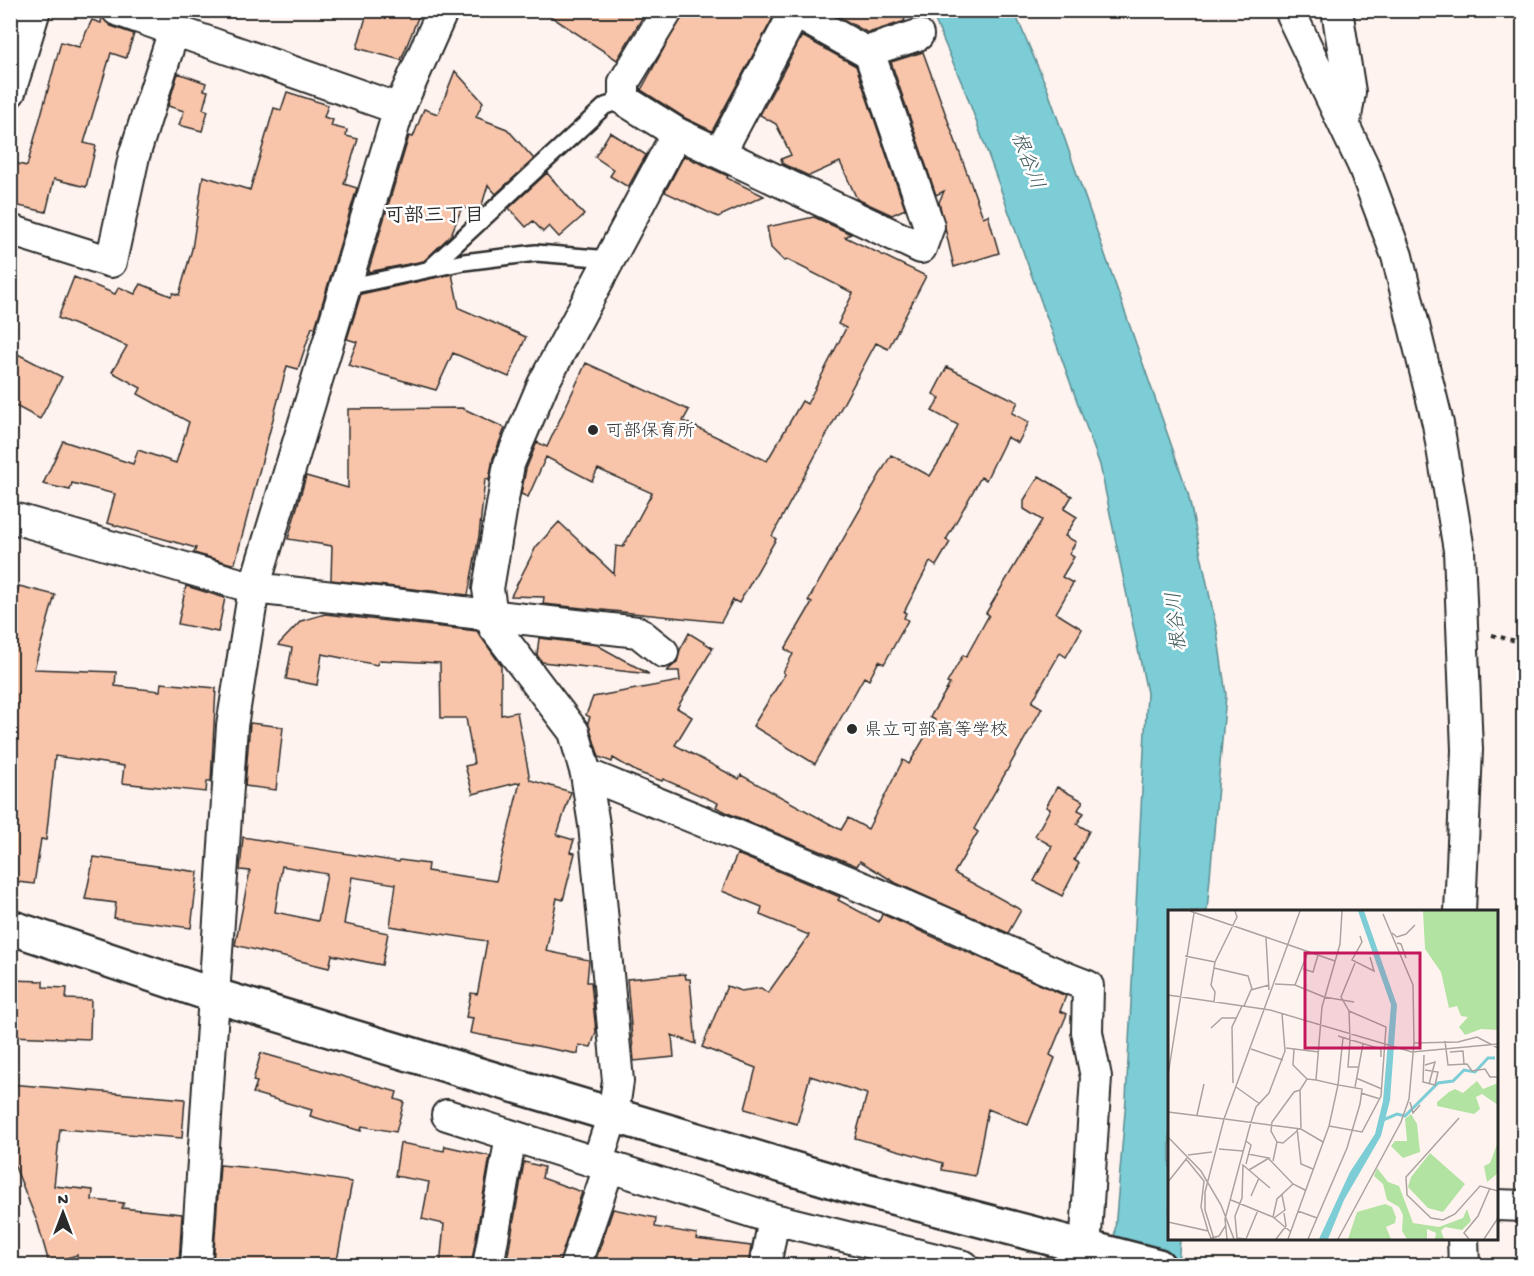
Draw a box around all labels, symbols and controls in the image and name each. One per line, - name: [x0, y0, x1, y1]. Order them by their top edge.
- water label: 根谷川: [1004, 129, 1048, 193]
- district label: 可部三丁目: [384, 205, 484, 229]
- place label: 可部保育所: [605, 421, 695, 443]
- marker: 可部保育所: [586, 423, 600, 437]
- water label: 根谷川: [1163, 591, 1193, 653]
- place label: 県立可部高等学校: [864, 720, 1008, 742]
- marker: 県立可部高等学校: [845, 722, 859, 736]
- inset map: [1168, 910, 1498, 1240]
- north arrow: [33, 1183, 93, 1243]
- text: N: [58, 1192, 69, 1211]

